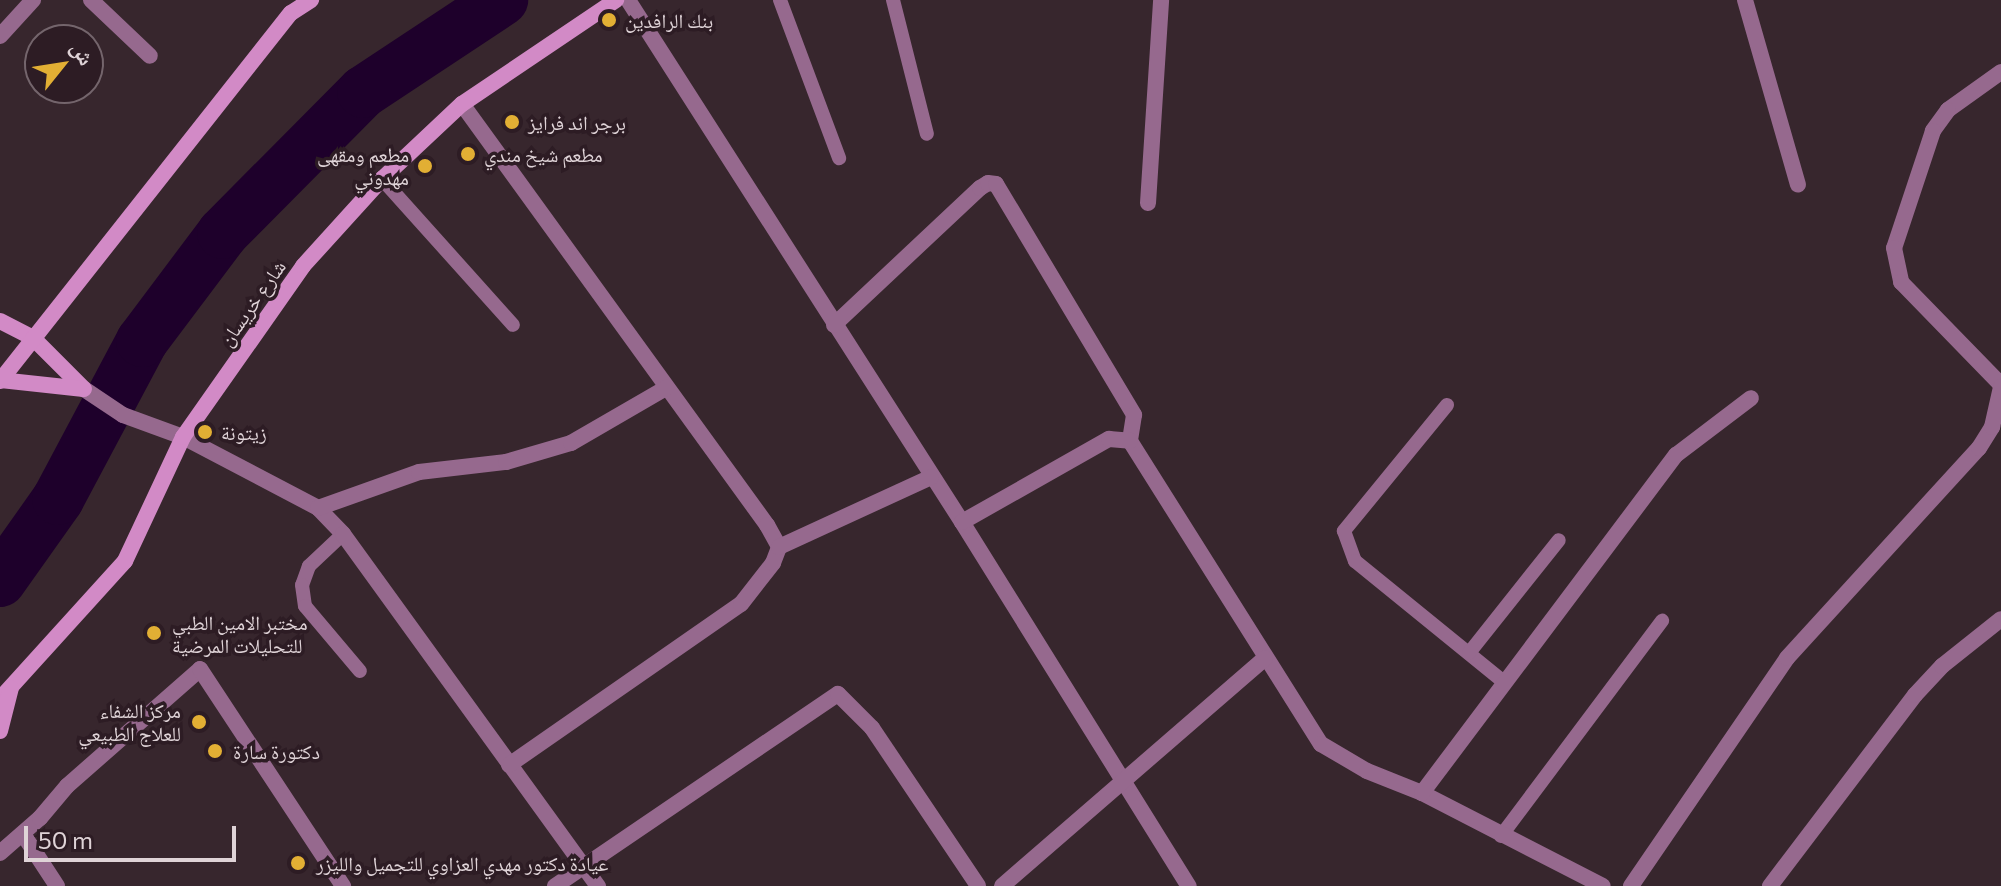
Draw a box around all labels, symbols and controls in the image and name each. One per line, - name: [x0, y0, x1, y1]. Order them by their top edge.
- place label: بنك الرافدين: [625, 8, 713, 32]
- marker: بنك الرافدين: [600, 11, 618, 29]
- north arrow: [24, 24, 104, 104]
- text: ش: [66, 36, 101, 70]
- place label: برجر اند فرايز: [528, 110, 626, 134]
- marker: برجر اند فرايز: [503, 113, 521, 131]
- place label: مطعم ومقهى مهدوني: [317, 142, 409, 189]
- place label: مطعم شيخ مندي: [484, 142, 603, 166]
- marker: مطعم شيخ مندي: [459, 145, 477, 163]
- marker: مطعم ومقهى مهدوني: [416, 157, 434, 175]
- street label: شارع خريسان: [214, 255, 290, 351]
- place label: زيتونة: [221, 420, 267, 444]
- marker: زيتونة: [196, 423, 214, 441]
- place label: مختبر الامين الطبي للتحليلات المرضية: [172, 610, 308, 657]
- marker: مختبر الامين الطبي للتحليلات المرضية: [143, 622, 165, 644]
- place label: مركز الشفاء للعلاج الطبيعي: [78, 698, 181, 745]
- marker: مركز الشفاء للعلاج الطبيعي: [188, 711, 210, 733]
- place label: دكتورة سارة: [233, 739, 320, 763]
- marker: دكتورة سارة: [204, 740, 226, 762]
- scale bar: [28, 810, 240, 860]
- text: 50 m: [38, 825, 93, 854]
- place label: عيادة دكتور مهدي العزاوي للتجميل والليزر: [316, 851, 608, 875]
- marker: عيادة دكتور مهدي العزاوي للتجميل والليزر: [287, 852, 309, 874]

